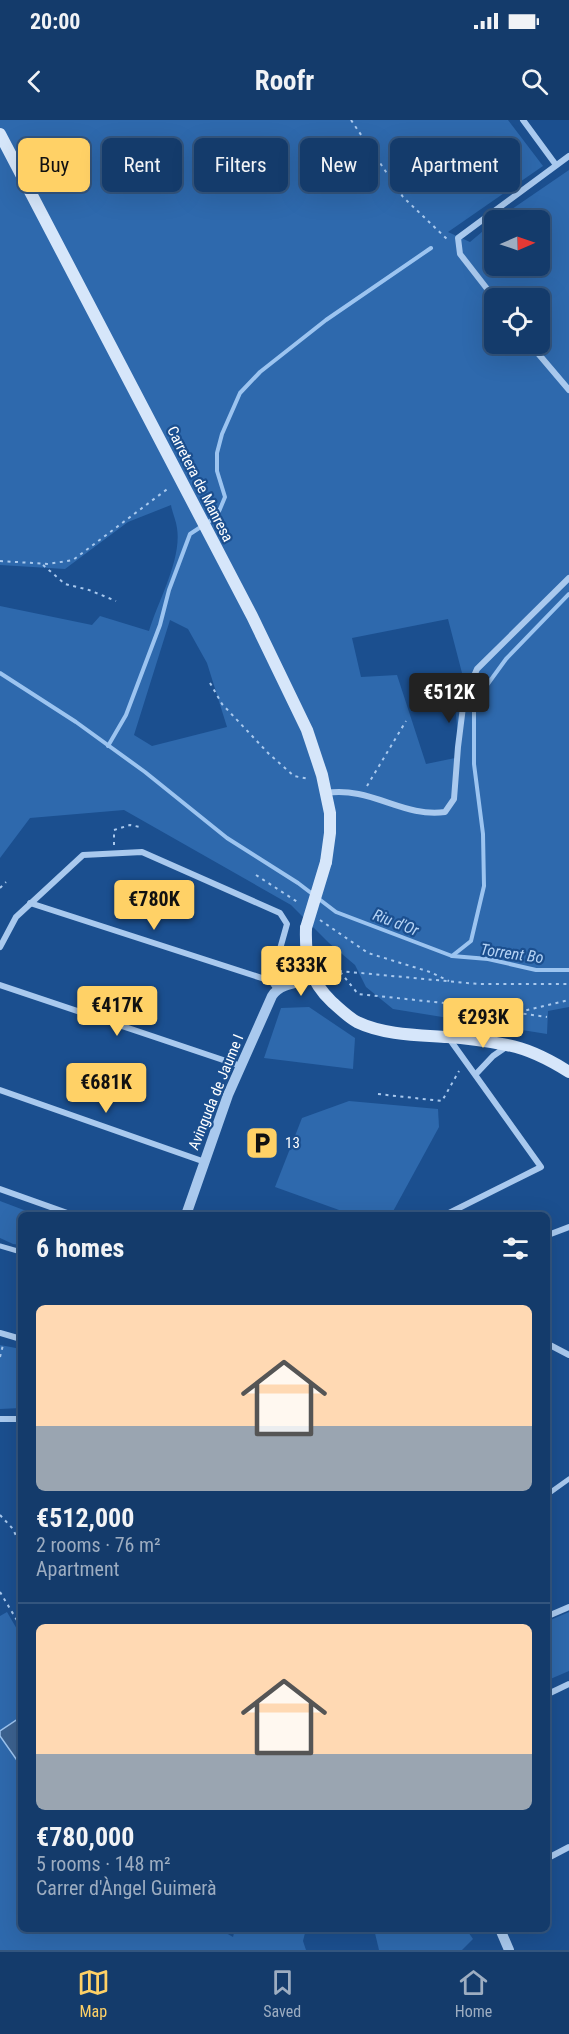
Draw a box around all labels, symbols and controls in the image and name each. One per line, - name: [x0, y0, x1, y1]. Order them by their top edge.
- text: 20:00: [30, 9, 81, 34]
- icon: back: [18, 65, 51, 98]
- text: Roofr: [255, 65, 314, 97]
- icon: search: [518, 65, 551, 98]
- chip: Buy: [18, 138, 90, 192]
- chip: Rent: [102, 138, 182, 192]
- chip: Filters: [194, 138, 288, 192]
- chip: New: [300, 138, 378, 192]
- chip: Apartment: [390, 138, 520, 192]
- north arrow: [484, 210, 550, 276]
- map controls: [484, 210, 550, 354]
- button: locate: [484, 288, 550, 354]
- street label: Carretera de Manresa: [163, 423, 237, 545]
- pin: €512K: [407, 673, 491, 724]
- text: €512K: [423, 680, 475, 704]
- pin: €780K: [112, 880, 196, 931]
- text: €780K: [128, 887, 180, 911]
- water label: Riu d'Or: [370, 905, 423, 940]
- water label: Torrent Bo: [479, 940, 545, 967]
- pin: €333K: [259, 946, 343, 997]
- text: €333K: [275, 953, 327, 977]
- pin: €417K: [75, 986, 159, 1037]
- text: €417K: [91, 993, 143, 1017]
- pin: €293K: [441, 998, 525, 1049]
- text: €293K: [457, 1005, 509, 1029]
- street label: Avinguda de Jaume I: [185, 1031, 247, 1153]
- pin: €681K: [64, 1063, 148, 1114]
- text: €681K: [80, 1070, 132, 1094]
- parking icon: 13: [244, 1125, 280, 1161]
- place label: 13: [285, 1134, 300, 1152]
- icon: filters: [499, 1232, 532, 1265]
- text: 6 homes: [36, 1233, 124, 1263]
- icon: home: [230, 1344, 338, 1452]
- text: €512,000: [36, 1503, 134, 1533]
- text: 2 rooms · 76 m²: [36, 1533, 161, 1557]
- text: Apartment: [36, 1557, 120, 1581]
- icon: home: [230, 1663, 338, 1771]
- text: €780,000: [36, 1822, 134, 1852]
- text: 5 rooms · 148 m²: [36, 1852, 171, 1876]
- text: Carrer d'Àngel Guimerà: [36, 1876, 217, 1900]
- tab: Map: [77, 1966, 110, 2021]
- tab: Saved: [263, 1966, 301, 2021]
- tab: Home: [455, 1966, 492, 2021]

